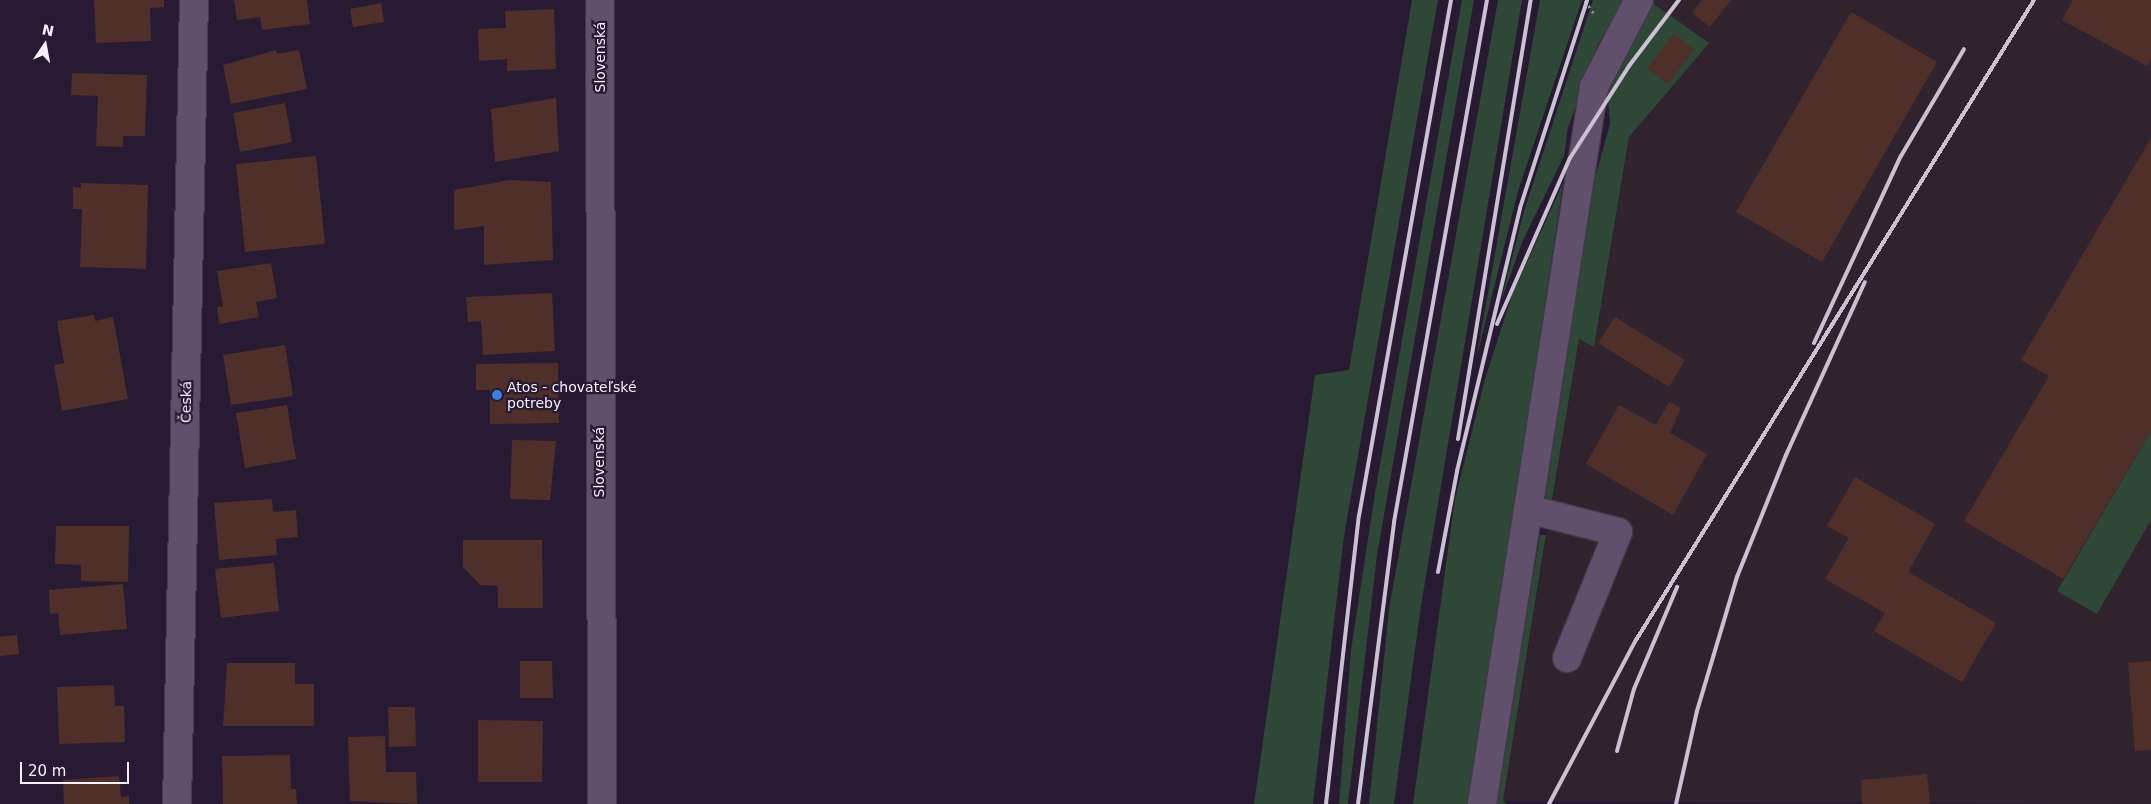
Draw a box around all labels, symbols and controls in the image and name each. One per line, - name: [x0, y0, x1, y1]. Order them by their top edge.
- north arrow: [20, 20, 70, 70]
- text: N: [41, 21, 56, 39]
- street label: Slovenská: [592, 22, 608, 92]
- place label: Atos - chovateľské potreby: [507, 379, 636, 412]
- street label: Česká: [177, 381, 195, 423]
- marker: Atos - chovateľské potreby: [491, 389, 503, 401]
- street label: Slovenská: [591, 427, 607, 497]
- scale bar: [22, 752, 131, 784]
- text: 20 m: [28, 762, 66, 780]

